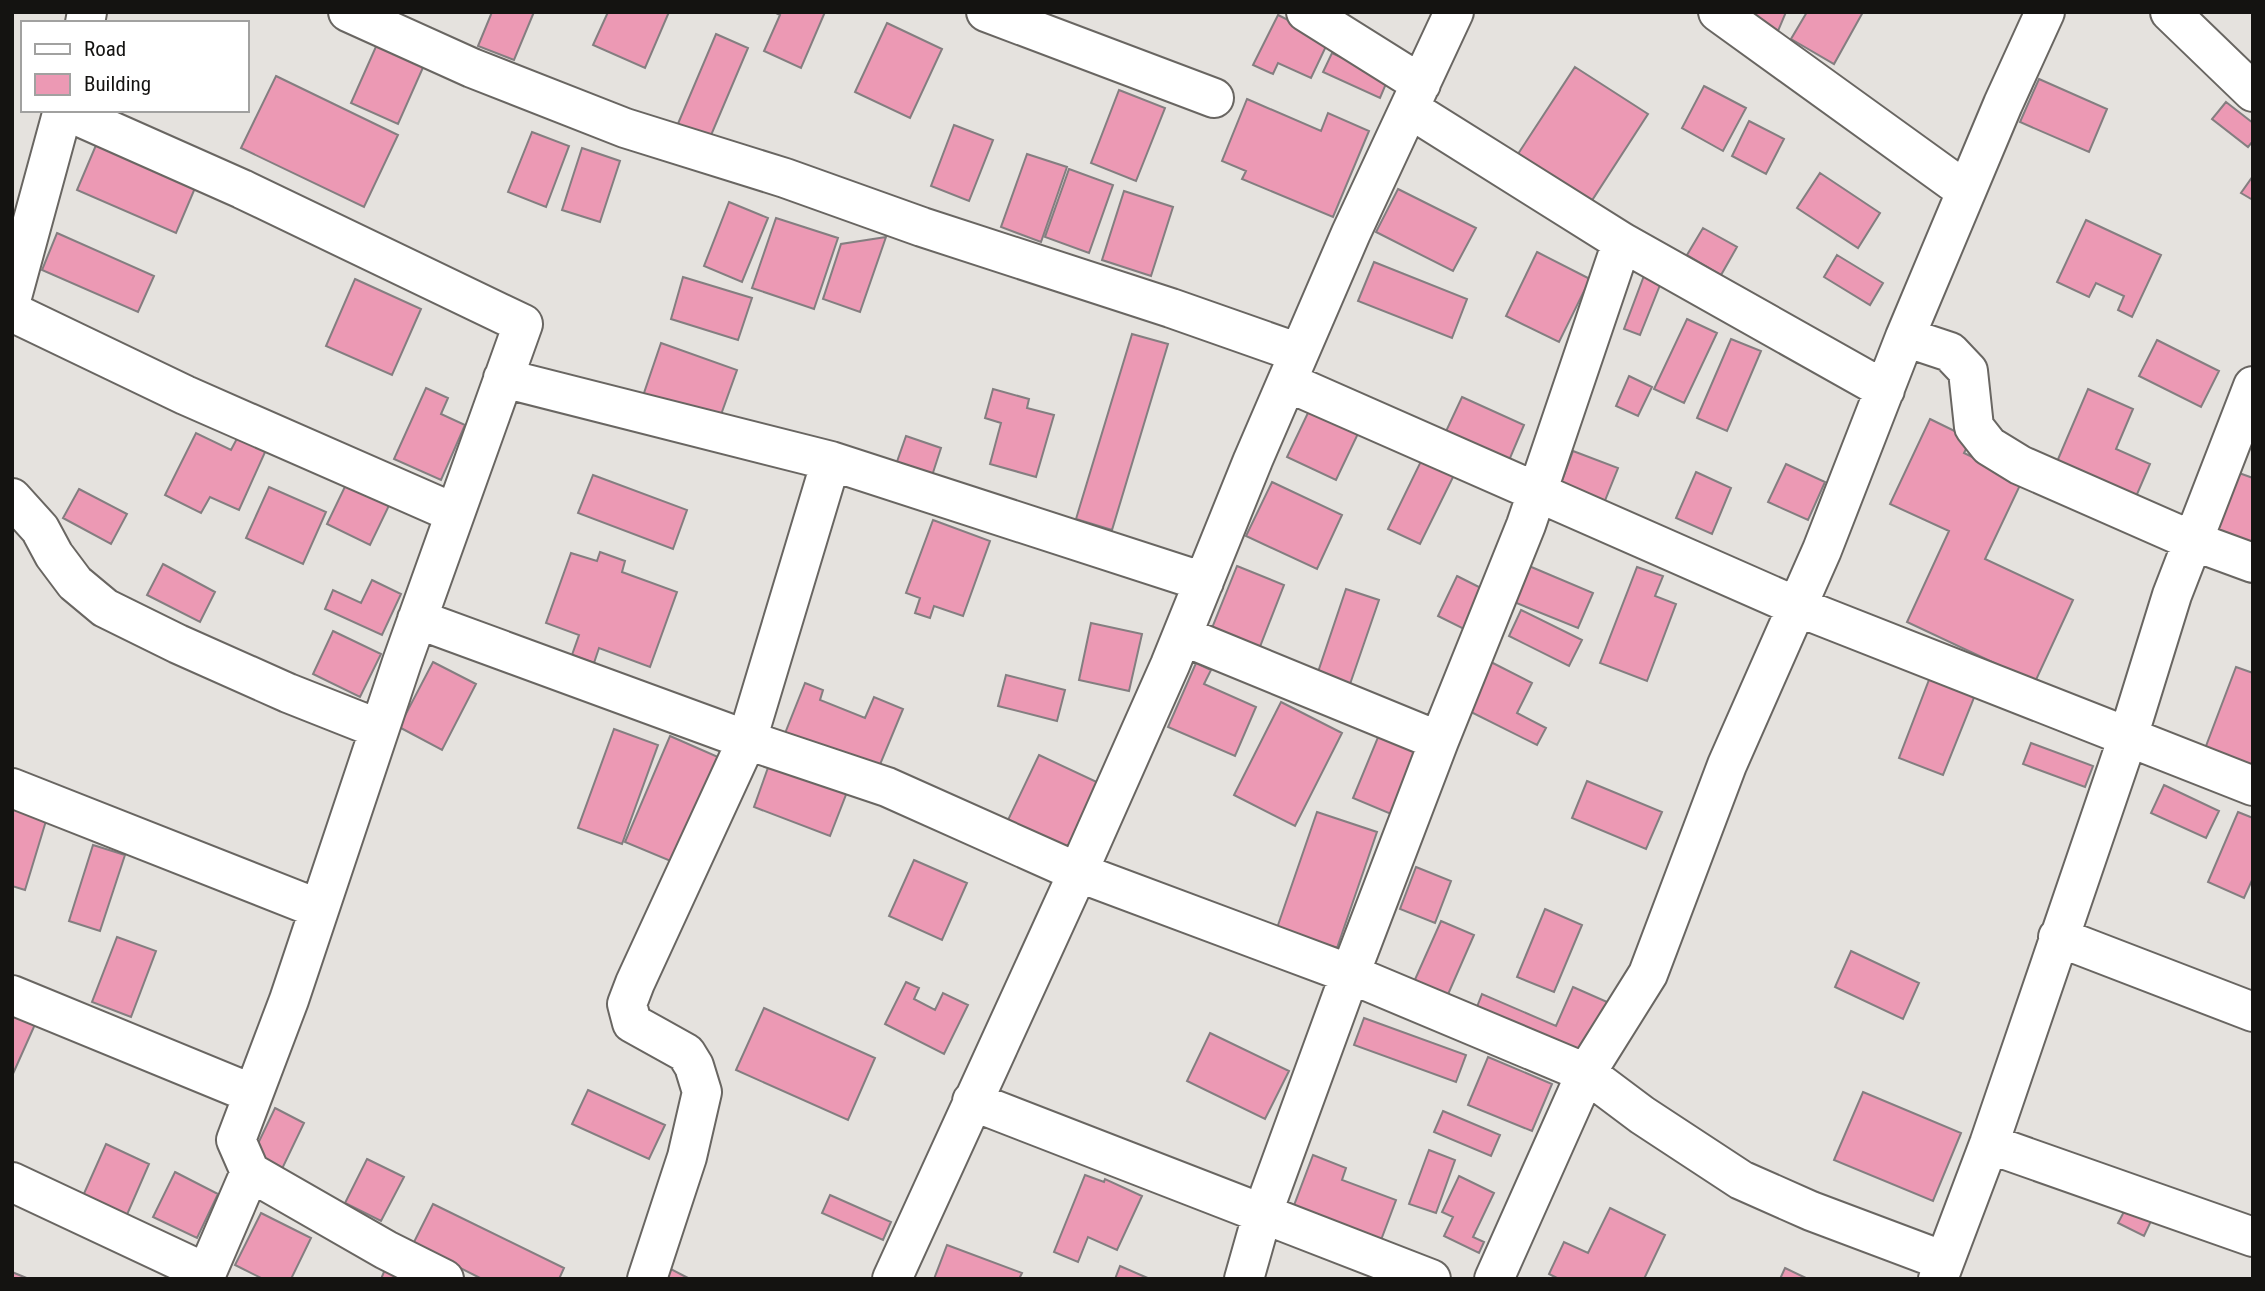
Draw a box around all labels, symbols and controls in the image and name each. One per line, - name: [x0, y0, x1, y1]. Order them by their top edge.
- legend: [21, 21, 248, 112]
- text: Road: [84, 37, 126, 61]
- text: Building: [84, 72, 151, 96]

